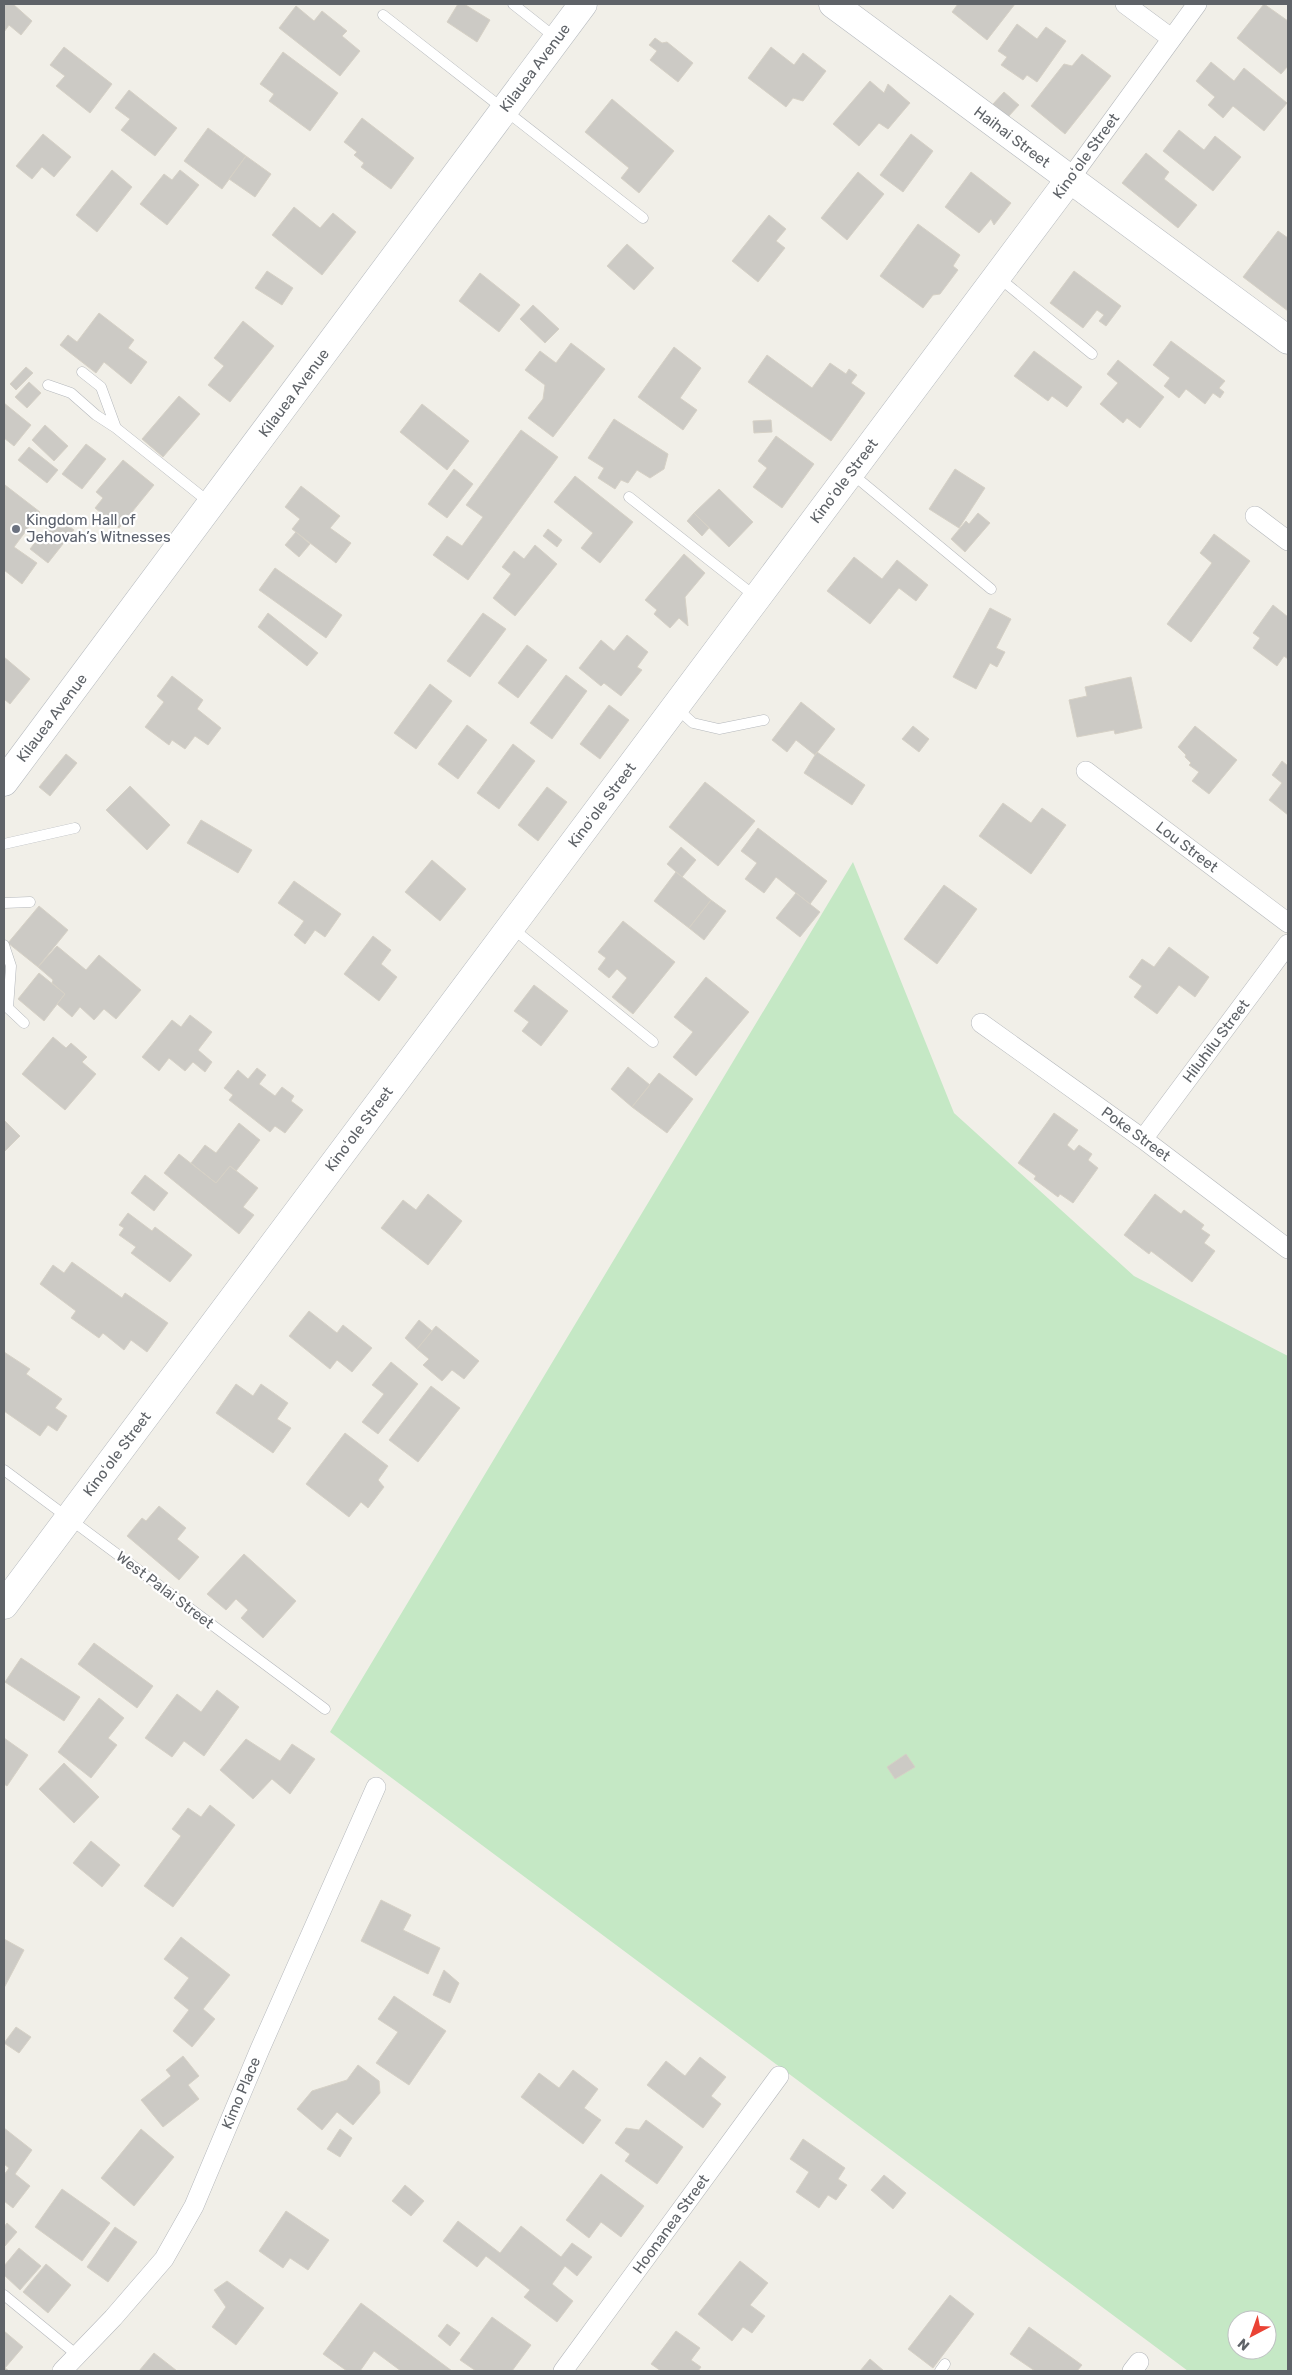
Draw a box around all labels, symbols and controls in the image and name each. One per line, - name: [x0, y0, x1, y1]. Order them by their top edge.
- street label: Kilauea Avenue: [496, 20, 574, 116]
- street label: Haihai Street: [970, 103, 1054, 172]
- street label: Kinoʻole Street: [1049, 110, 1123, 202]
- street label: Kilauea Avenue: [255, 345, 333, 441]
- street label: Kinoʻole Street: [806, 435, 882, 527]
- place label: Kingdom Hall of Jehovah’s Witnesses: [26, 511, 171, 546]
- marker: Kingdom Hall of Jehovah’s Witnesses: [10, 523, 22, 535]
- street label: Kilauea Avenue: [13, 670, 91, 766]
- street label: Kinoʻole Street: [564, 759, 640, 851]
- street label: Lou Street: [1152, 818, 1222, 876]
- street label: Hiluhilu Street: [1179, 996, 1253, 1086]
- street label: Kinoʻole Street: [321, 1083, 397, 1175]
- street label: Poke Street: [1098, 1103, 1174, 1165]
- street label: Kinoʻole Street: [79, 1408, 155, 1500]
- street label: West Palai Street: [113, 1547, 217, 1633]
- street label: Kimo Place: [218, 2054, 264, 2132]
- street label: Hoonanea Street: [629, 2171, 713, 2277]
- north arrow: [1227, 2310, 1277, 2360]
- text: N: [1234, 2335, 1253, 2354]

